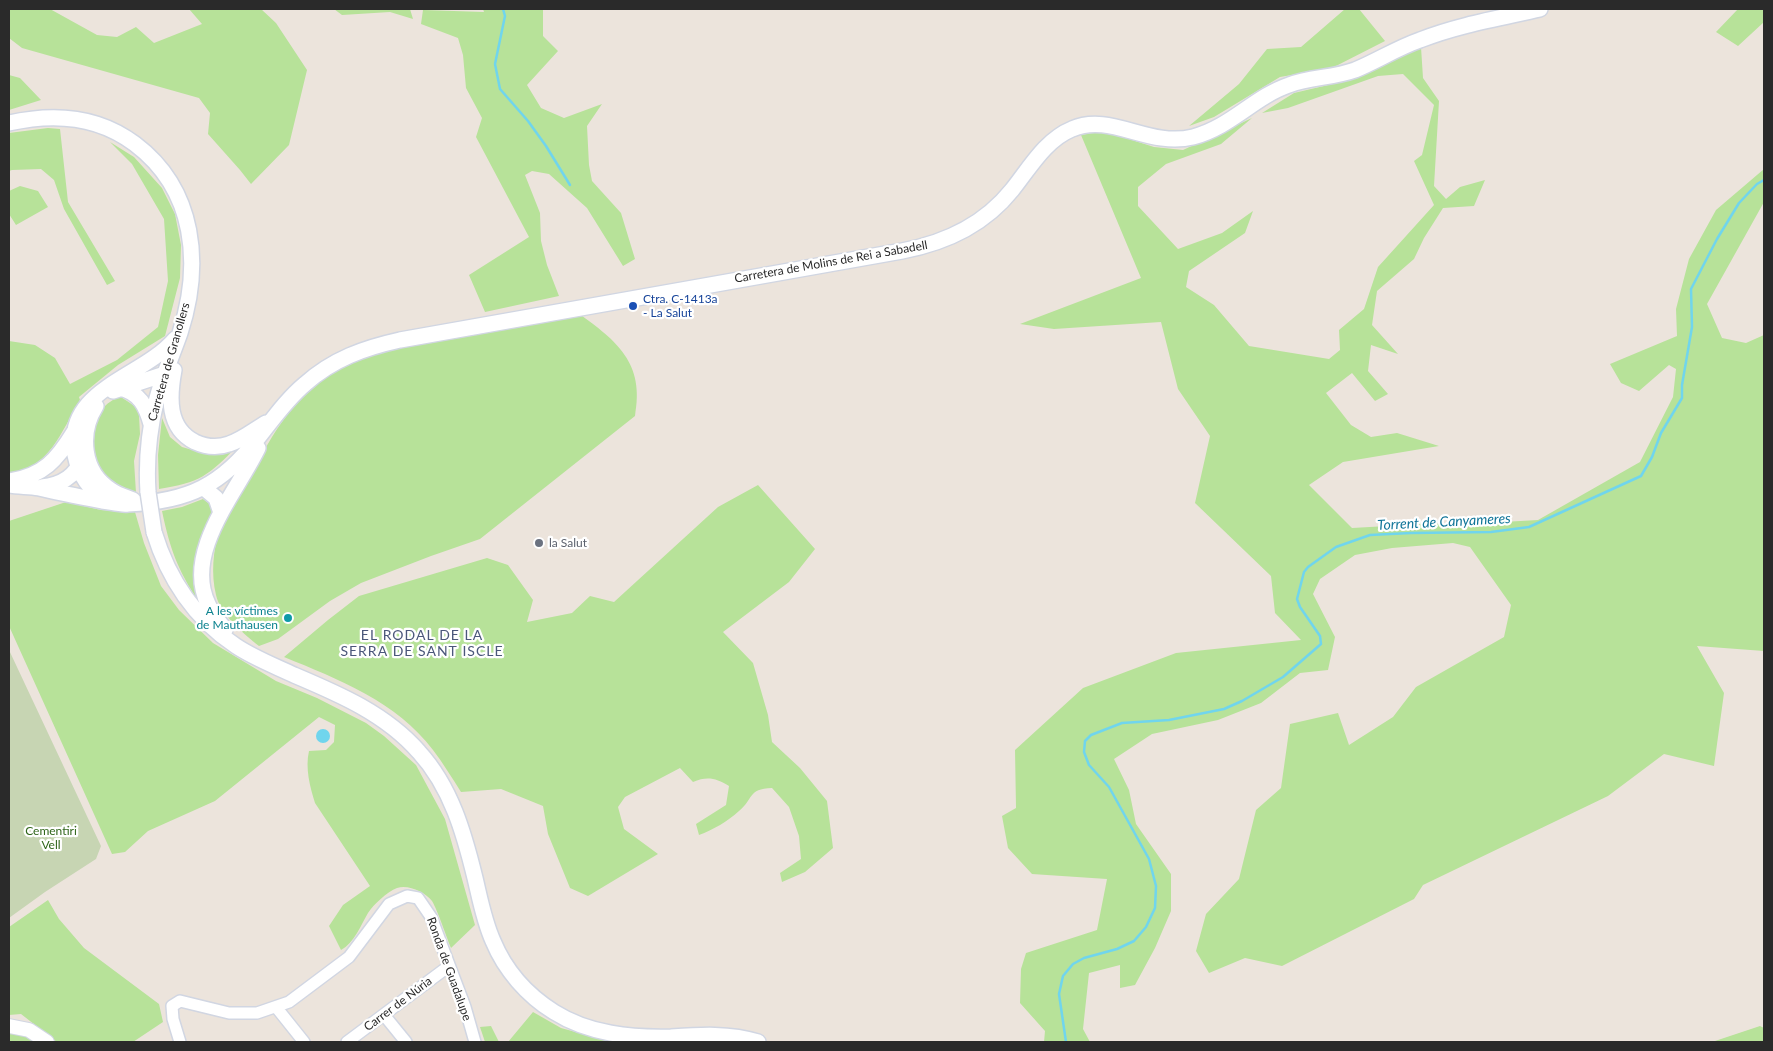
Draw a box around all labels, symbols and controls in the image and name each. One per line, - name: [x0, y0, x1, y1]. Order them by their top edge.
- street label: Carretera de Molins de Rei a Sabadell: [733, 238, 929, 286]
- place label: Ctra. C-1413a - La Salut: [643, 292, 718, 320]
- marker: Ctra. C-1413a - La Salut: [627, 300, 639, 312]
- street label: Carretera de Granollers: [145, 301, 193, 423]
- water label: Torrent de Canyameres: [1377, 510, 1511, 534]
- place label: la Salut: [549, 536, 587, 550]
- marker: la Salut: [533, 537, 545, 549]
- place label: A les víctimes de Mauthausen: [196, 604, 278, 632]
- marker: A les víctimes de Mauthausen: [282, 612, 294, 624]
- district label: EL RODAL DE LA SERRA DE SANT ISCLE: [338, 627, 506, 660]
- park label: Cementiri Vell: [25, 824, 77, 852]
- street label: Ronda de Guadalupe: [424, 915, 474, 1023]
- street label: Carrer de Núria: [361, 974, 435, 1034]

